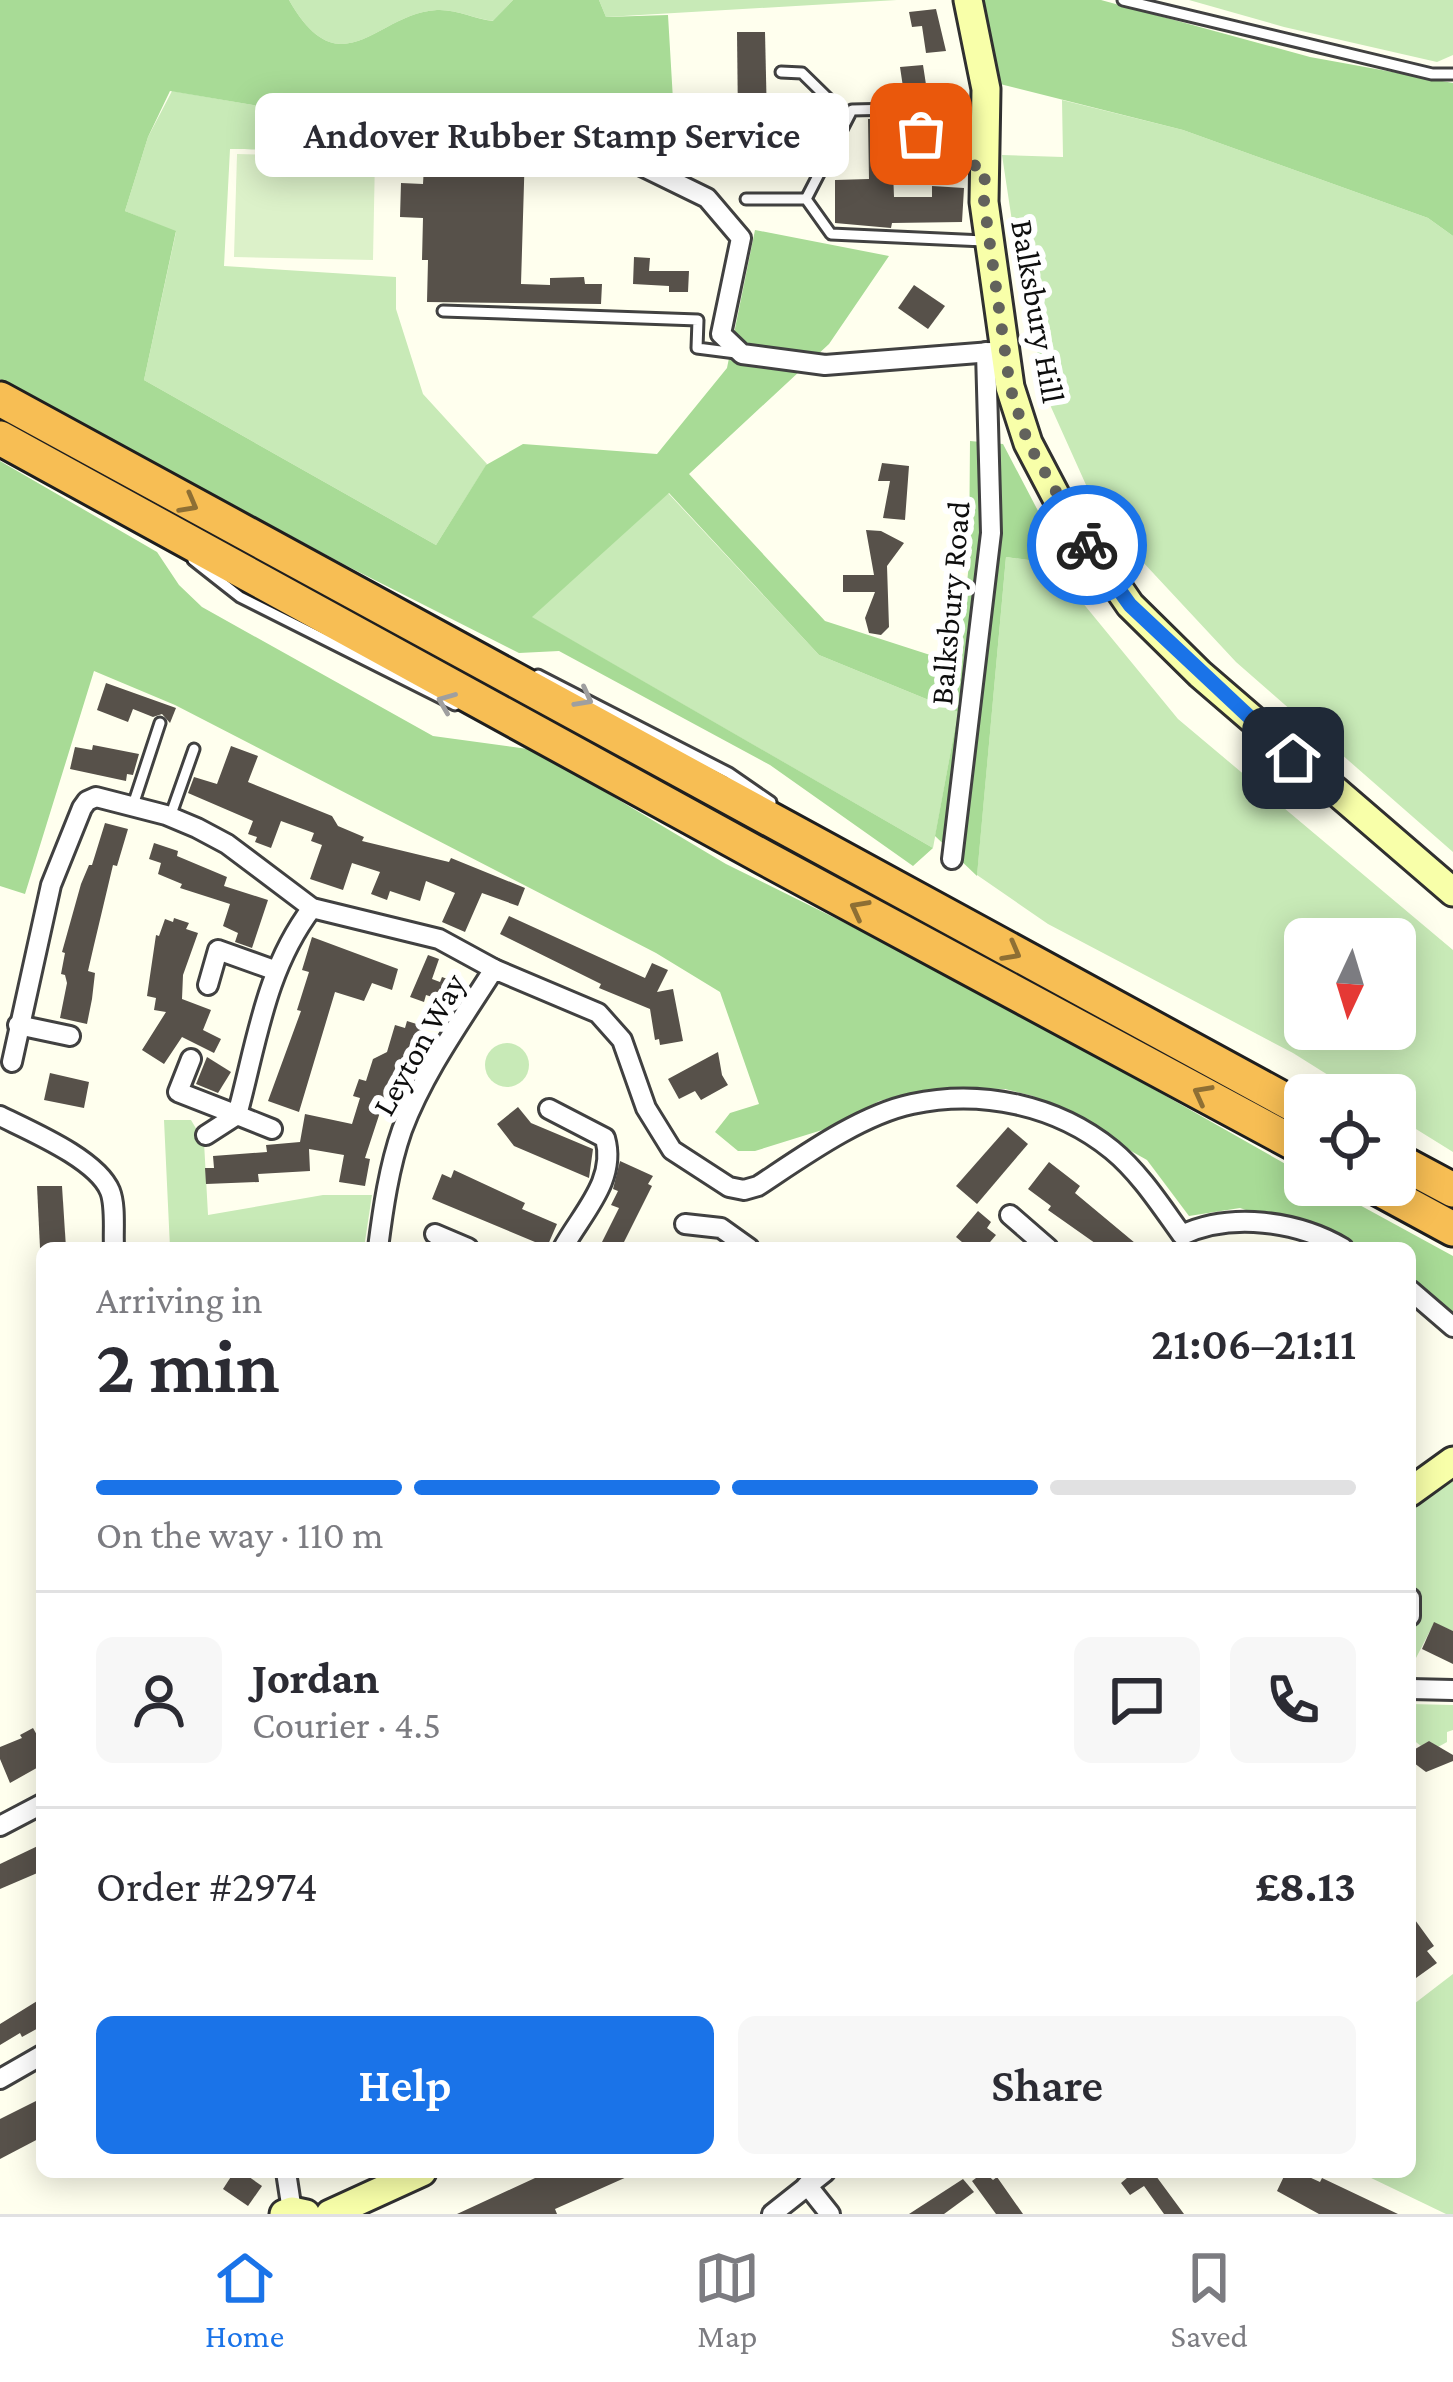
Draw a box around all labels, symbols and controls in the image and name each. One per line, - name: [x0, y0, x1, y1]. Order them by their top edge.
- pin: [870, 83, 972, 185]
- callout: Andover Rubber Stamp Service: [255, 92, 849, 176]
- icon: bag: [888, 101, 954, 167]
- text: Andover Rubber Stamp Service: [303, 113, 801, 156]
- street label: Balksbury Hill: [1004, 216, 1073, 406]
- courier: [1027, 485, 1147, 605]
- one-way arrow: [177, 490, 198, 513]
- street label: Balksbury Road: [922, 499, 977, 707]
- icon: bike: [1054, 512, 1120, 578]
- one-way arrow: [572, 684, 593, 707]
- one-way arrow: [437, 691, 458, 716]
- pin: [1242, 707, 1344, 809]
- icon: home: [1260, 725, 1326, 791]
- one-way arrow: [850, 900, 871, 923]
- north arrow: [1284, 918, 1416, 1050]
- map controls: [1284, 918, 1416, 1206]
- one-way arrow: [999, 938, 1020, 961]
- street label: Leyton Way: [364, 966, 473, 1122]
- button: locate: [1284, 1074, 1416, 1206]
- one-way arrow: [1192, 1085, 1214, 1108]
- text: Arriving in: [96, 1278, 263, 1321]
- text: 21:06–21:11: [1151, 1319, 1356, 1369]
- text: 2 min: [96, 1322, 280, 1409]
- text: On the way · 110 m: [96, 1513, 384, 1556]
- button: person: [96, 1637, 222, 1763]
- button: chat: [1074, 1637, 1200, 1763]
- button: phone: [1230, 1637, 1356, 1763]
- text: Jordan: [252, 1653, 379, 1703]
- text: Courier · 4.5: [252, 1703, 441, 1746]
- text: Order #2974: [96, 1861, 318, 1911]
- text: £8.13: [1255, 1861, 1356, 1911]
- button: Help: [96, 2016, 714, 2154]
- button: Share: [738, 2016, 1356, 2154]
- tab: Home: [205, 2245, 284, 2354]
- tab: Map: [694, 2245, 760, 2354]
- tab: Saved: [1171, 2245, 1248, 2354]

